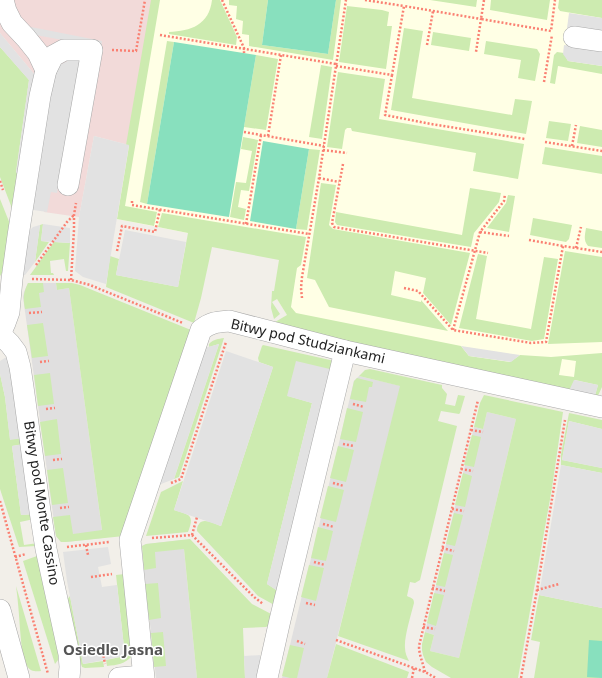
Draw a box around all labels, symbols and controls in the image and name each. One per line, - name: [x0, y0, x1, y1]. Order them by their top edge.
- street label: Bitwy pod Studziankami: [229, 314, 387, 367]
- street label: Bitwy pod Monte Cassino: [20, 419, 65, 586]
- district label: Osiedle Jasna: [63, 639, 163, 659]

